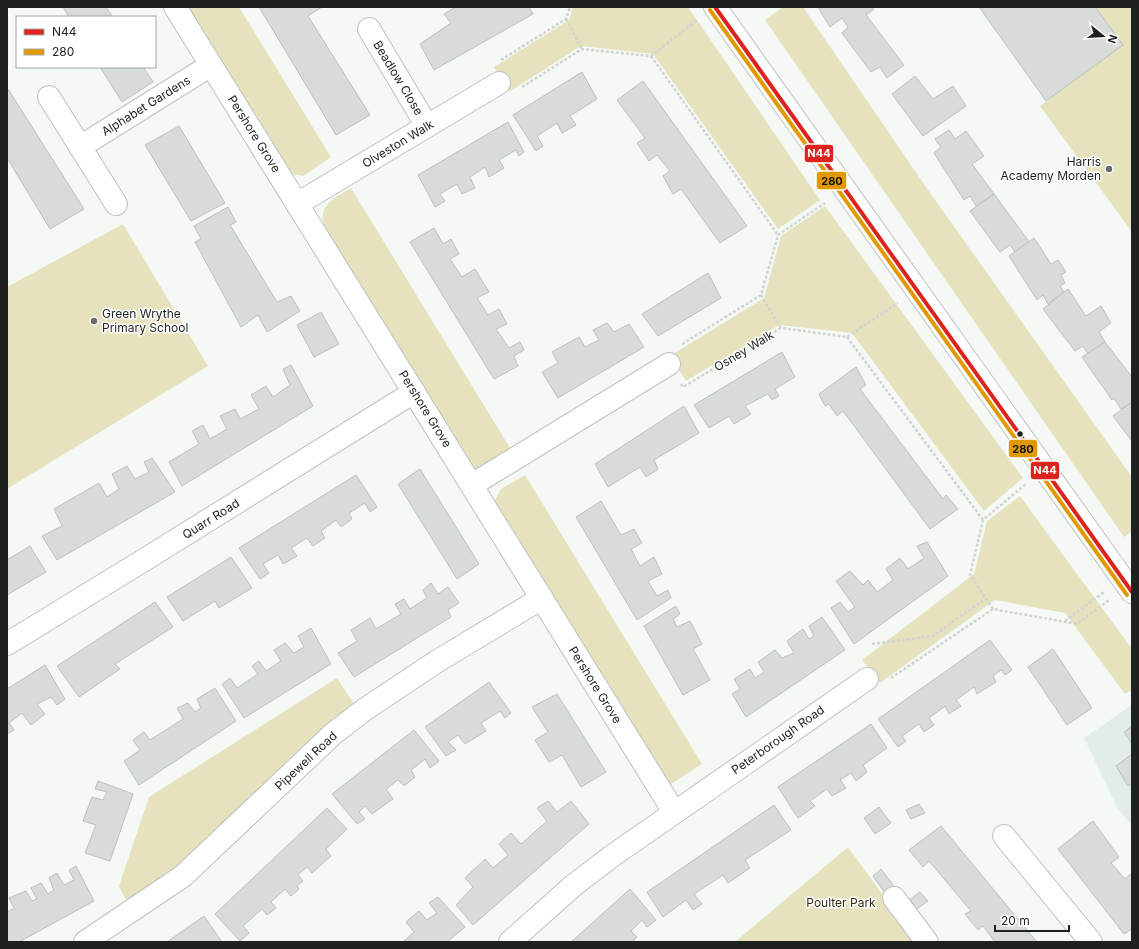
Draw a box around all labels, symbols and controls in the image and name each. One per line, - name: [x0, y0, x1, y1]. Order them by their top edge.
- legend: [16, 16, 156, 68]
- north arrow: [1083, 16, 1123, 56]
- text: N44: [52, 24, 77, 39]
- text: N: [1105, 33, 1120, 45]
- street label: Beadlow Close: [370, 38, 427, 118]
- text: 280: [52, 44, 74, 59]
- street label: Alphabet Gardens: [99, 72, 193, 139]
- street label: Pershore Grove: [225, 92, 284, 175]
- street label: Olveston Walk: [359, 116, 437, 171]
- line badge: N44: [804, 144, 834, 163]
- text: N44: [807, 146, 831, 160]
- place label: Harris Academy Morden: [1000, 154, 1101, 183]
- marker: Harris Academy Morden: [1104, 164, 1114, 174]
- line badge: 280: [816, 171, 847, 190]
- text: 280: [821, 174, 843, 188]
- place label: Green Wrythe Primary School: [102, 306, 188, 335]
- marker: Green Wrythe Primary School: [89, 316, 99, 326]
- street label: Osney Walk: [711, 327, 777, 374]
- street label: Pershore Grove: [396, 367, 455, 450]
- unlabelled marker: [1015, 429, 1025, 439]
- line badge: 280: [1008, 439, 1038, 458]
- text: 280: [1012, 442, 1034, 456]
- line badge: N44: [1030, 461, 1060, 480]
- text: N44: [1033, 463, 1057, 477]
- street label: Quarr Road: [179, 495, 242, 542]
- street label: Pershore Grove: [566, 643, 625, 726]
- street label: Peterborough Road: [728, 702, 827, 777]
- street label: Pipewell Road: [271, 728, 340, 793]
- park label: Poulter Park: [806, 895, 876, 910]
- scale bar: [995, 907, 1069, 933]
- text: 20 m: [1001, 913, 1030, 928]

